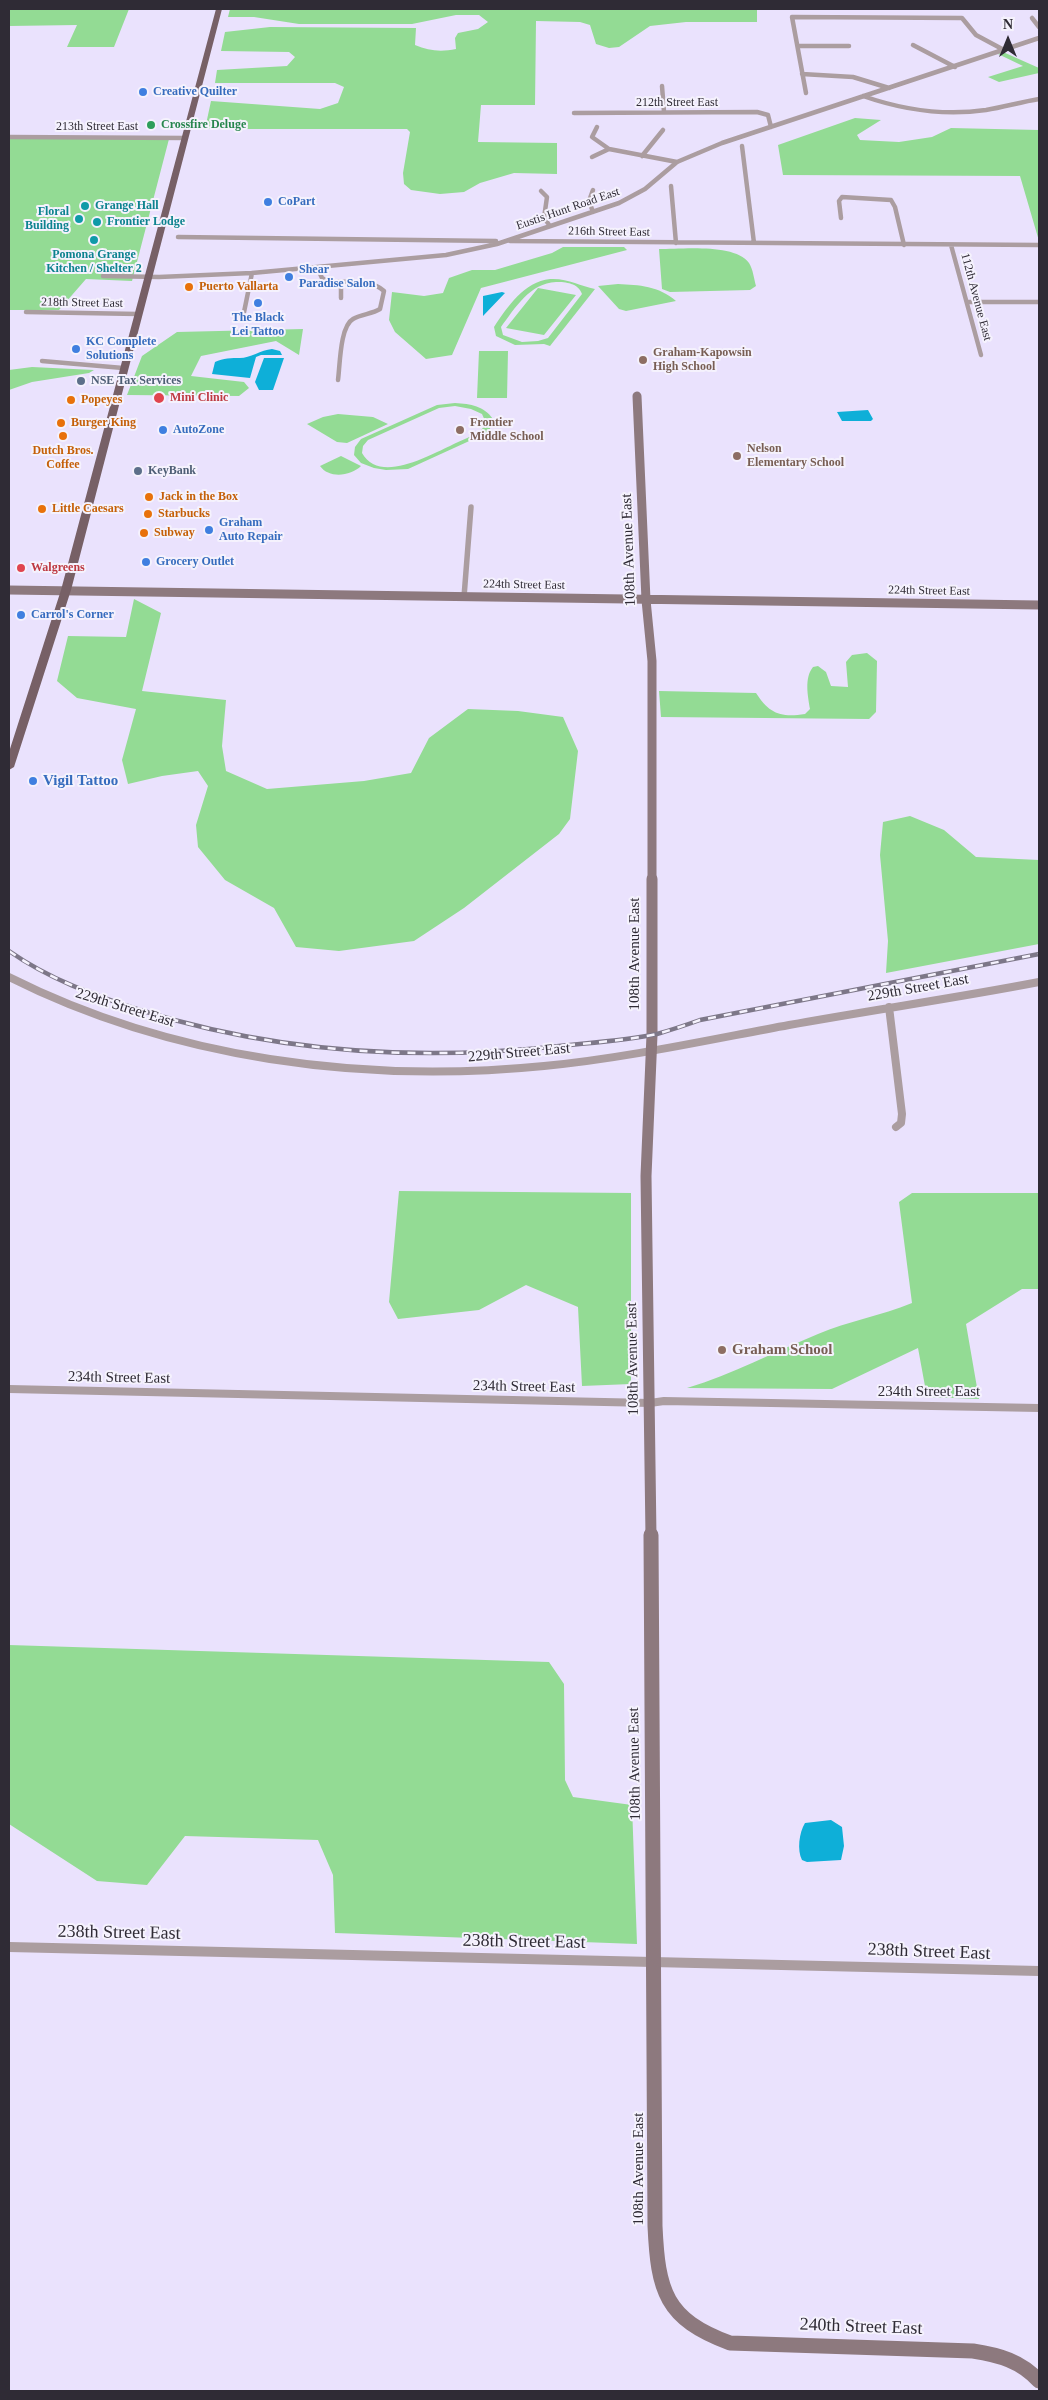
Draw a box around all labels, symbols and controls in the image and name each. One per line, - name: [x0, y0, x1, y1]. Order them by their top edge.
- north arrow: [983, 15, 1033, 65]
- text: N: [1003, 17, 1013, 32]
- place label: Creative Quilter: [153, 85, 237, 99]
- marker: Creative Quilter: [137, 86, 149, 98]
- street label: 212th Street East: [636, 96, 718, 110]
- place label: Crossfire Deluge: [161, 118, 246, 132]
- marker: Crossfire Deluge: [145, 119, 157, 131]
- street label: 213th Street East: [56, 120, 138, 134]
- street label: Eustis Hunt Road East: [514, 185, 622, 233]
- place label: CoPart: [278, 195, 315, 209]
- marker: CoPart: [262, 196, 274, 208]
- place label: Grange Hall: [95, 199, 159, 213]
- marker: Grange Hall: [79, 200, 91, 212]
- place label: Floral Building: [25, 205, 69, 233]
- marker: Floral Building: [73, 213, 85, 225]
- place label: Frontier Lodge: [107, 215, 185, 229]
- marker: Frontier Lodge: [91, 216, 103, 228]
- street label: 216th Street East: [568, 224, 650, 240]
- marker: Pomona Grange Kitchen / Shelter 2: [88, 234, 100, 246]
- place label: Pomona Grange Kitchen / Shelter 2: [46, 248, 142, 276]
- street label: 112th Avenue East: [957, 252, 995, 342]
- place label: Shear Paradise Salon: [299, 263, 375, 291]
- marker: Shear Paradise Salon: [283, 271, 295, 283]
- place label: Puerto Vallarta: [199, 280, 278, 294]
- marker: Puerto Vallarta: [183, 281, 195, 293]
- street label: 218th Street East: [41, 295, 123, 311]
- marker: The Black Lei Tattoo: [252, 297, 264, 309]
- place label: The Black Lei Tattoo: [232, 311, 284, 339]
- place label: KC Complete Solutions: [86, 335, 156, 363]
- marker: KC Complete Solutions: [70, 343, 82, 355]
- place label: Graham-Kapowsin High School: [653, 346, 752, 374]
- marker: Graham-Kapowsin High School: [637, 354, 649, 366]
- place label: NSE Tax Services: [91, 374, 181, 388]
- marker: NSE Tax Services: [75, 375, 87, 387]
- marker: Mini Clinic: [152, 391, 166, 405]
- place label: Mini Clinic: [170, 391, 228, 405]
- place label: Popeyes: [81, 393, 122, 407]
- marker: Popeyes: [65, 394, 77, 406]
- place label: Burger King: [71, 416, 136, 430]
- place label: Frontier Middle School: [470, 416, 544, 444]
- marker: Burger King: [55, 417, 67, 429]
- place label: AutoZone: [173, 423, 224, 437]
- marker: AutoZone: [157, 424, 169, 436]
- marker: Frontier Middle School: [454, 424, 466, 436]
- marker: Dutch Bros. Coffee: [57, 430, 69, 442]
- place label: Nelson Elementary School: [747, 442, 844, 470]
- place label: Dutch Bros. Coffee: [32, 444, 94, 472]
- marker: Nelson Elementary School: [731, 450, 743, 462]
- place label: KeyBank: [148, 464, 196, 478]
- marker: KeyBank: [132, 465, 144, 477]
- place label: Jack in the Box: [159, 490, 238, 504]
- marker: Jack in the Box: [143, 491, 155, 503]
- street label: 108th Avenue East: [618, 493, 640, 607]
- place label: Little Caesars: [52, 502, 124, 516]
- marker: Little Caesars: [36, 503, 48, 515]
- place label: Starbucks: [158, 507, 210, 521]
- marker: Starbucks: [142, 508, 154, 520]
- place label: Graham Auto Repair: [219, 516, 283, 544]
- marker: Graham Auto Repair: [203, 524, 215, 536]
- place label: Subway: [154, 526, 195, 540]
- marker: Subway: [138, 527, 150, 539]
- place label: Grocery Outlet: [156, 555, 234, 569]
- marker: Grocery Outlet: [140, 556, 152, 568]
- place label: Walgreens: [31, 561, 85, 575]
- marker: Walgreens: [15, 562, 27, 574]
- street label: 224th Street East: [483, 577, 565, 593]
- street label: 224th Street East: [888, 583, 970, 599]
- place label: Carrol's Corner: [31, 608, 114, 622]
- marker: Carrol's Corner: [15, 609, 27, 621]
- place label: Vigil Tattoo: [43, 772, 118, 790]
- marker: Vigil Tattoo: [27, 775, 39, 787]
- street label: 108th Avenue East: [626, 897, 644, 1011]
- street label: 229th Street East: [866, 970, 970, 1006]
- street label: 229th Street East: [73, 984, 177, 1032]
- street label: 229th Street East: [467, 1040, 571, 1066]
- street label: 108th Avenue East: [623, 1302, 643, 1416]
- place label: Graham School: [732, 1341, 832, 1359]
- marker: Graham School: [716, 1344, 728, 1356]
- street label: 234th Street East: [68, 1368, 170, 1388]
- street label: 234th Street East: [473, 1377, 575, 1397]
- street label: 234th Street East: [878, 1383, 980, 1401]
- street label: 108th Avenue East: [625, 1707, 645, 1821]
- street label: 238th Street East: [57, 1921, 181, 1945]
- street label: 238th Street East: [462, 1930, 586, 1954]
- street label: 238th Street East: [867, 1939, 991, 1965]
- street label: 108th Avenue East: [630, 2112, 648, 2226]
- street label: 240th Street East: [799, 2314, 923, 2340]

